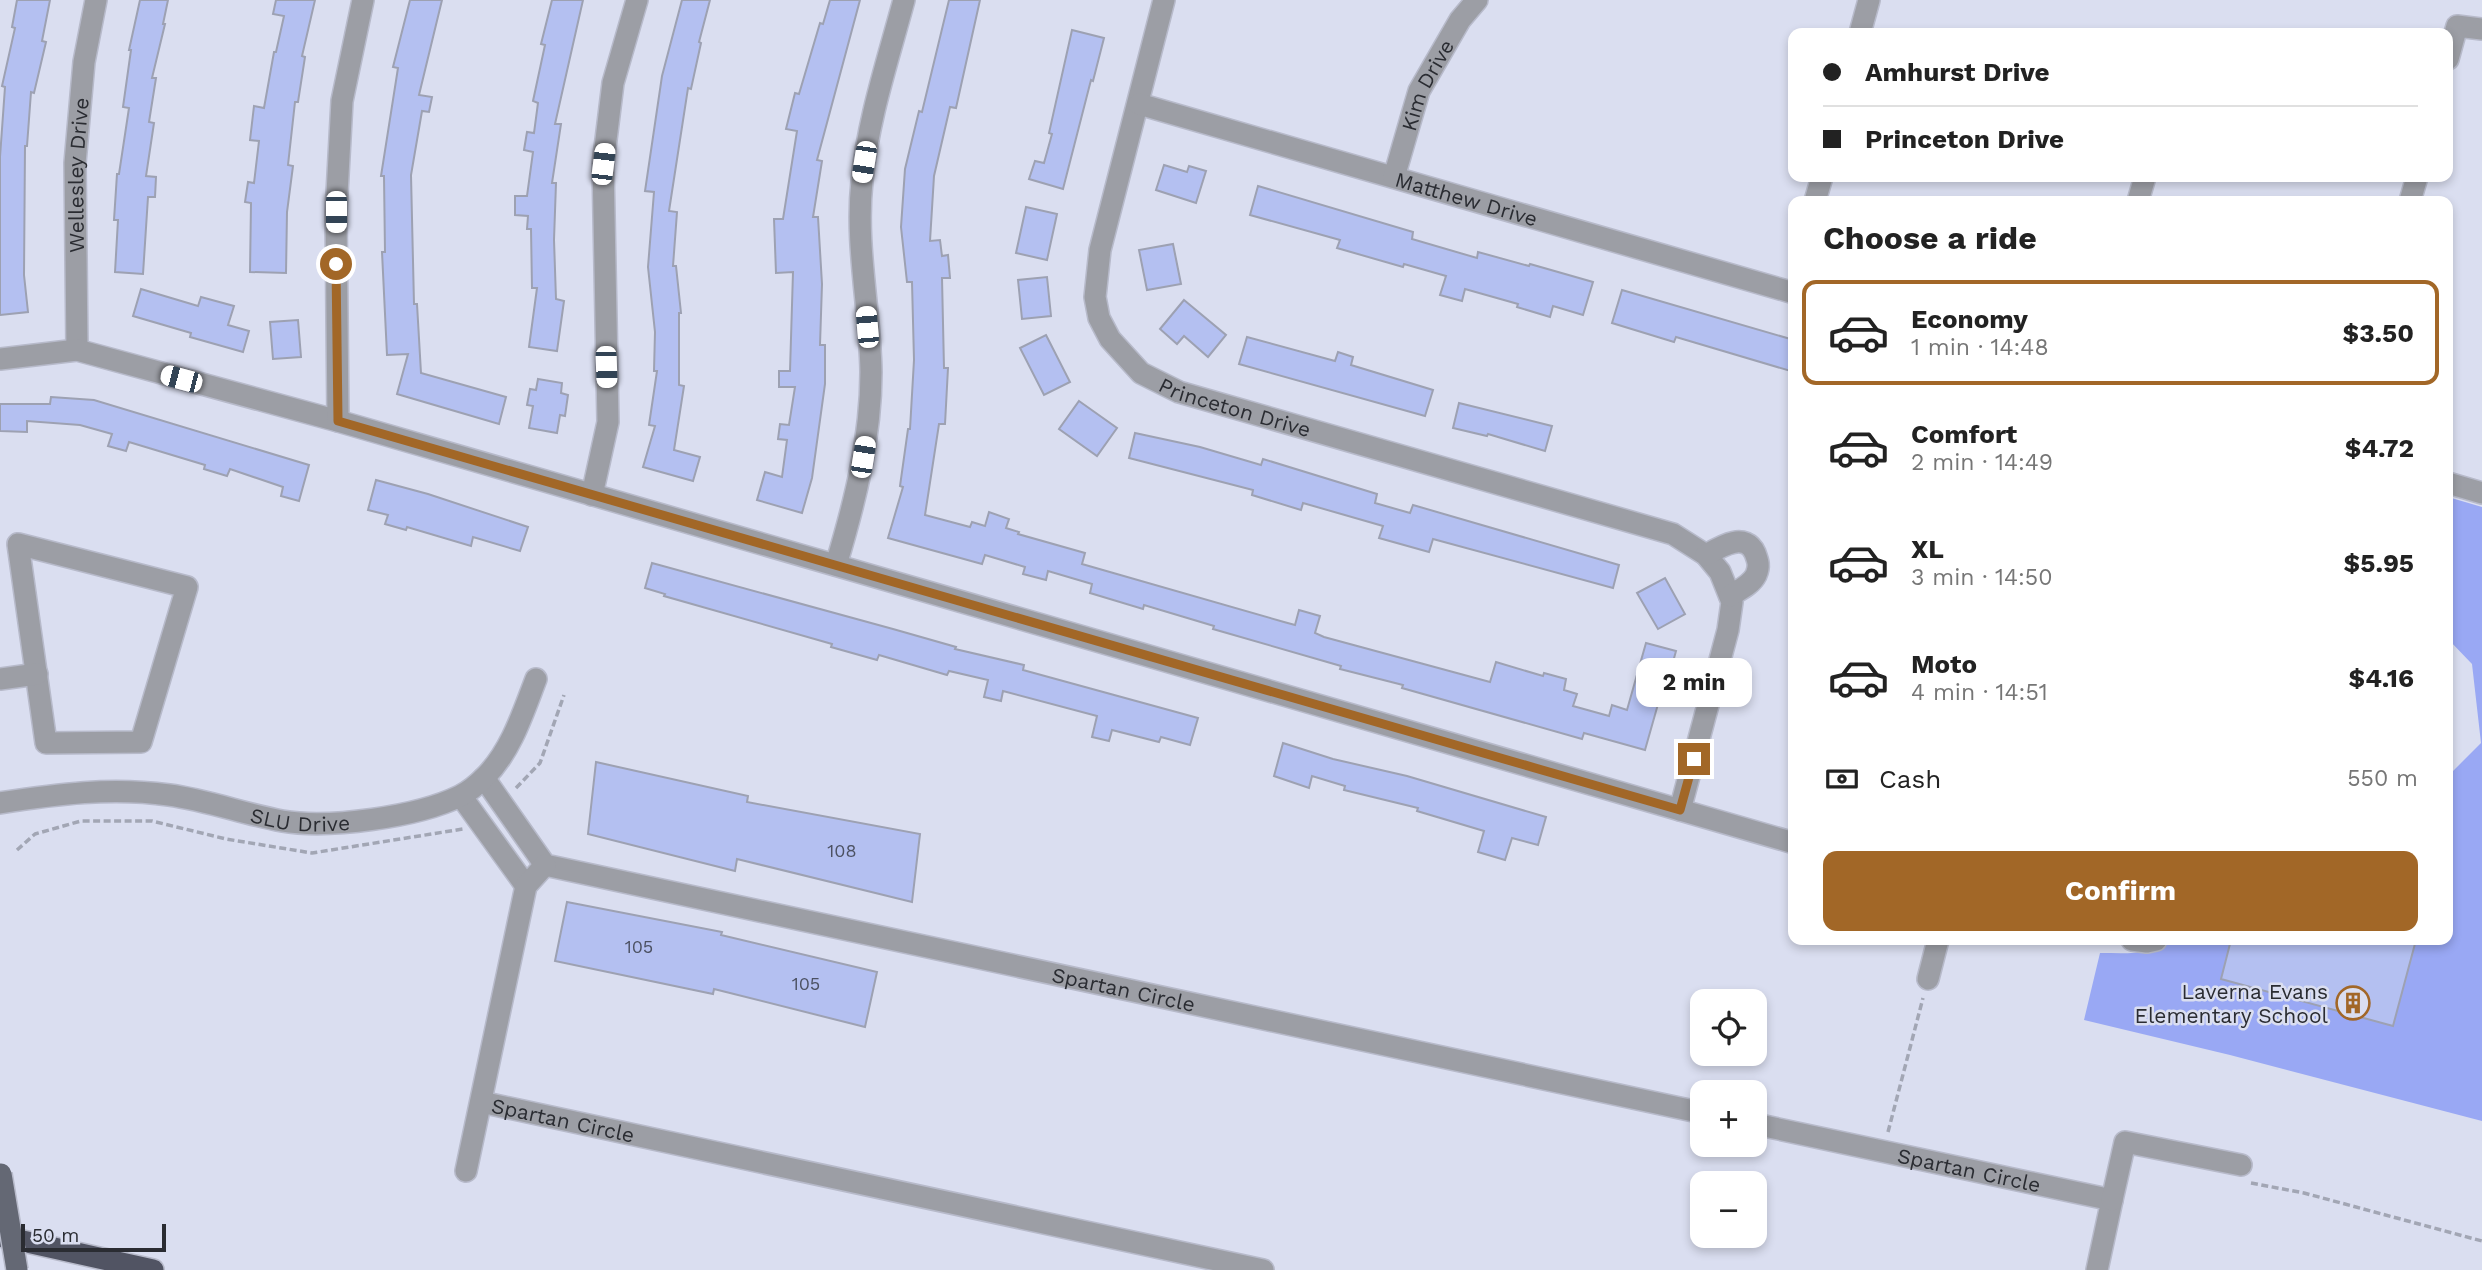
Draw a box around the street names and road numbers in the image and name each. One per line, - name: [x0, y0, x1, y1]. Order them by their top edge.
- street label: Kim Drive: [1396, 35, 1459, 134]
- street label: Wellesley Drive: [62, 96, 93, 253]
- street label: Matthew Drive: [1393, 166, 1541, 231]
- street label: Princeton Drive: [1155, 372, 1314, 442]
- street label: SLU Drive: [248, 802, 351, 836]
- street label: Spartan Circle: [1050, 961, 1198, 1016]
- street label: Spartan Circle: [489, 1092, 637, 1147]
- street label: Spartan Circle: [1895, 1142, 2043, 1197]

